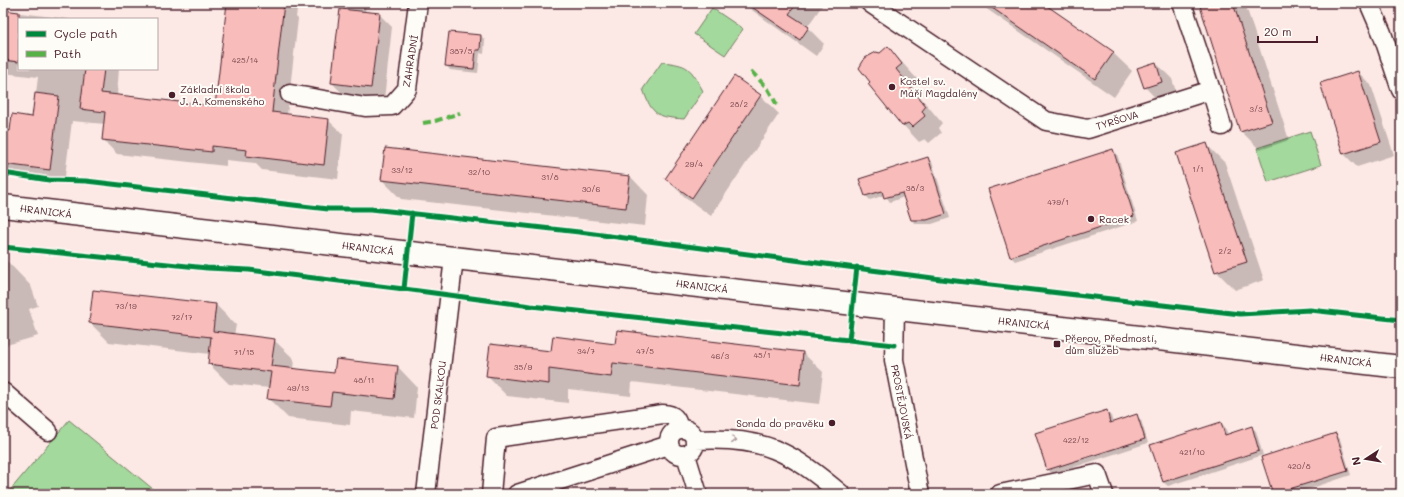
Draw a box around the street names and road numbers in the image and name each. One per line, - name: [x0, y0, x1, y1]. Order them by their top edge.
- street label: ZAHRADNÍ: [399, 33, 421, 88]
- street label: TYRŠOVA: [1094, 107, 1140, 133]
- street label: HRANICKÁ: [19, 201, 73, 221]
- street label: HRANICKÁ: [341, 238, 395, 258]
- street label: HRANICKÁ: [675, 276, 729, 296]
- street label: HRANICKÁ: [997, 313, 1051, 333]
- street label: HRANICKÁ: [1319, 350, 1373, 370]
- street label: POD SKALKOU: [427, 360, 449, 430]
- street label: PROSTĚJOVSKÁ: [888, 363, 916, 441]

